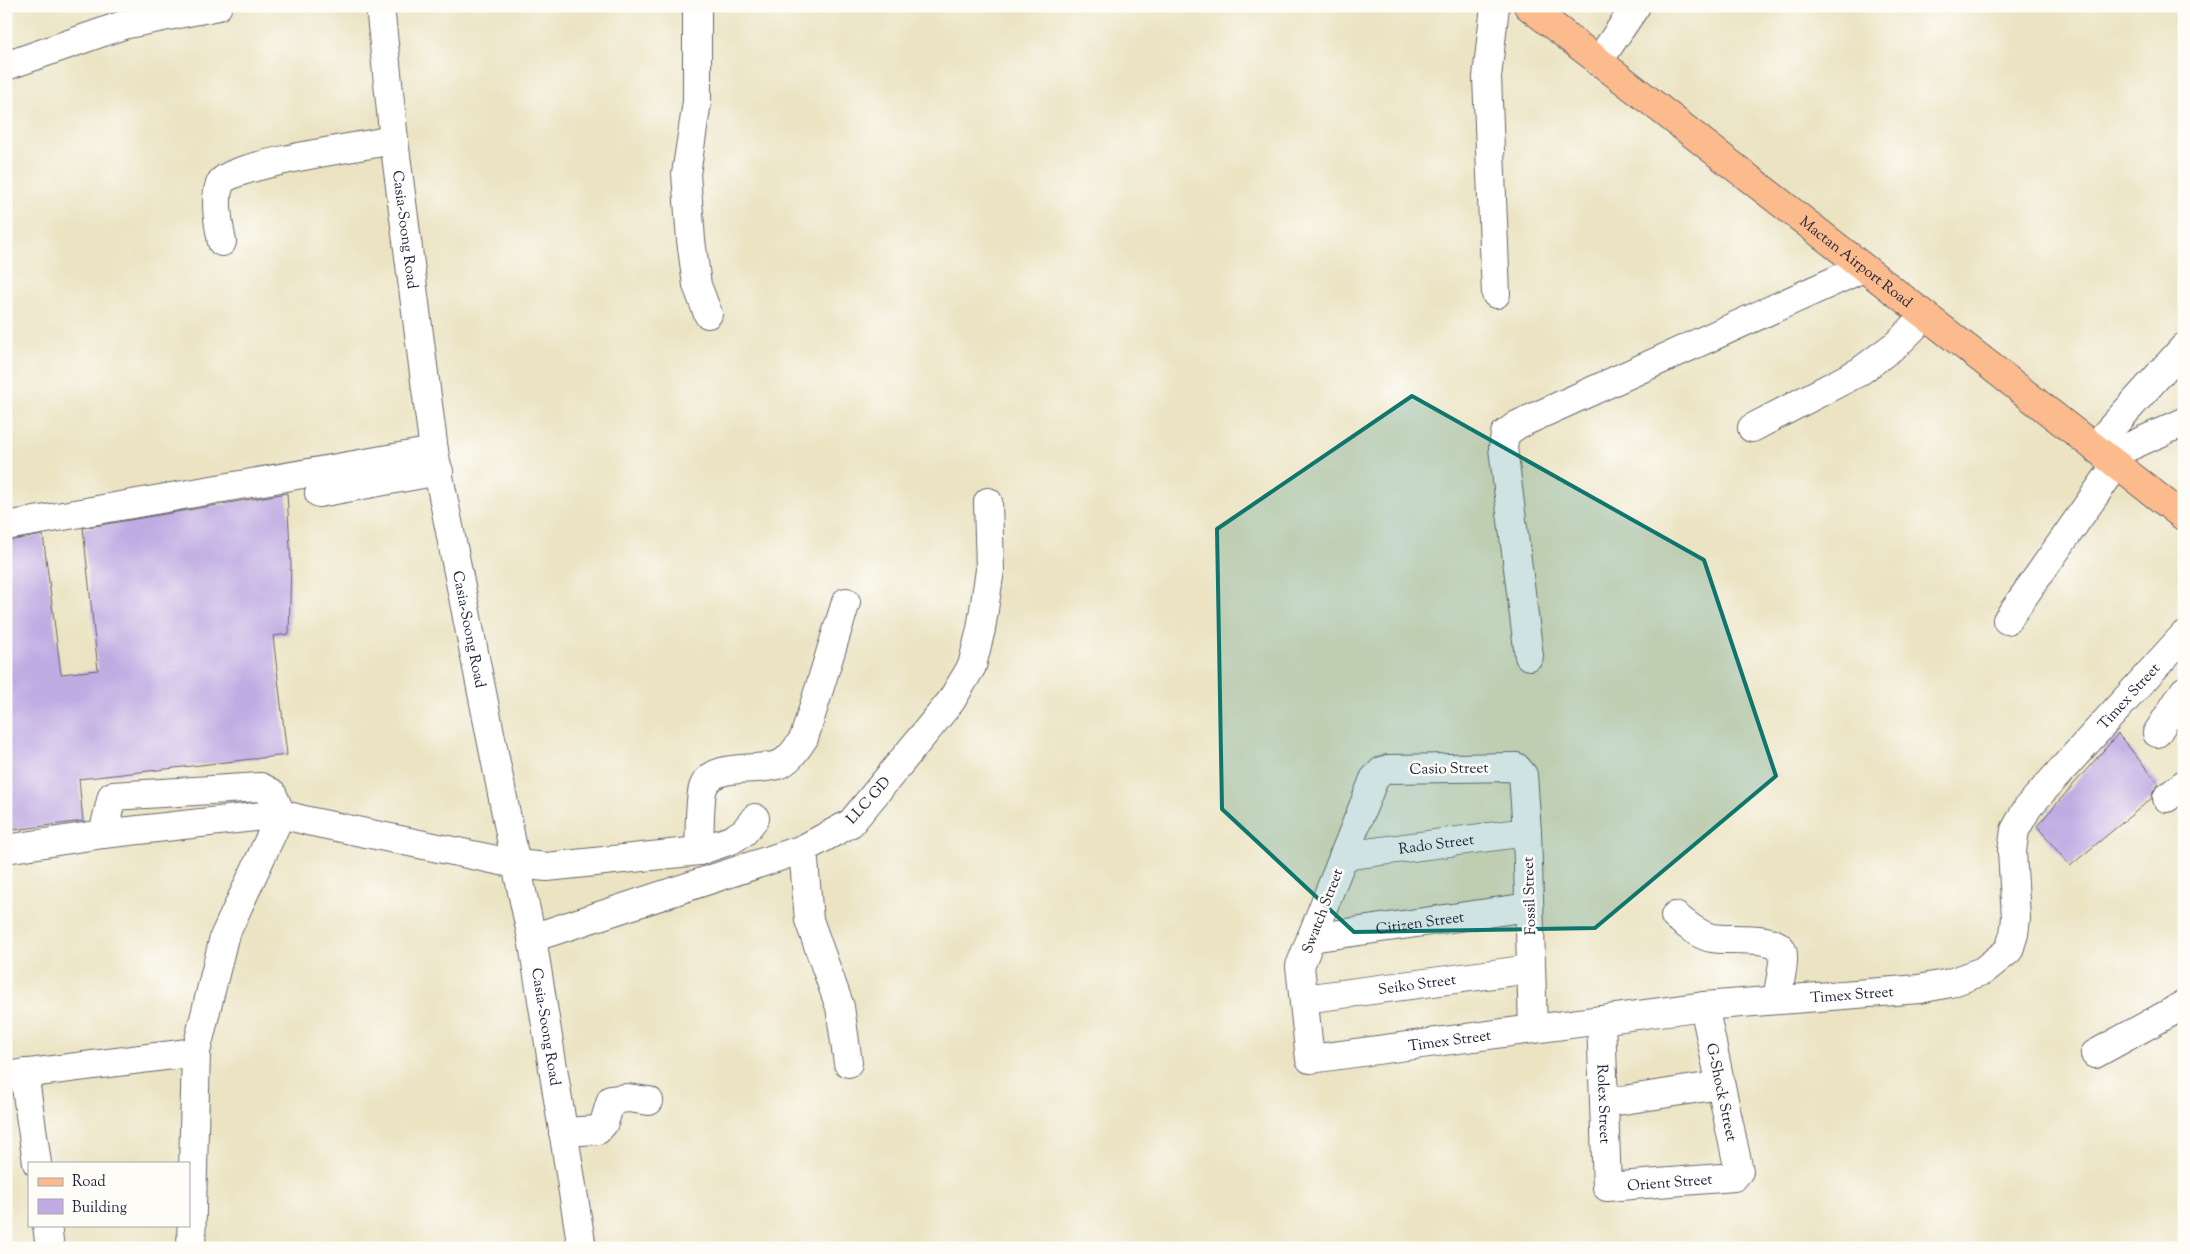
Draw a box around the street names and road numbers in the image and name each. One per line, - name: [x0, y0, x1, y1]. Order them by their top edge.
- street label: Casia-Soong Road: [386, 169, 422, 291]
- street label: Mactan Airport Road: [1794, 212, 1916, 314]
- street label: Casia-Soong Road: [446, 569, 490, 691]
- street label: Timex Street: [2094, 659, 2166, 735]
- street label: Casio Street: [1409, 758, 1489, 781]
- street label: LLC GD: [842, 773, 896, 829]
- street label: Rado Street: [1397, 830, 1475, 861]
- street label: Fossil Street: [1519, 856, 1542, 936]
- street label: Swatch Street: [1298, 866, 1349, 957]
- street label: Citizen Street: [1375, 907, 1466, 941]
- street label: Casia-Soong Road: [525, 967, 565, 1088]
- street label: Seiko Street: [1377, 970, 1457, 1001]
- street label: Timex Street: [1810, 982, 1894, 1010]
- street label: Timex Street: [1407, 1026, 1493, 1058]
- street label: G-Shock Street: [1700, 1041, 1741, 1143]
- street label: Rolex Street: [1591, 1064, 1614, 1144]
- street label: Orient Street: [1626, 1170, 1713, 1197]

